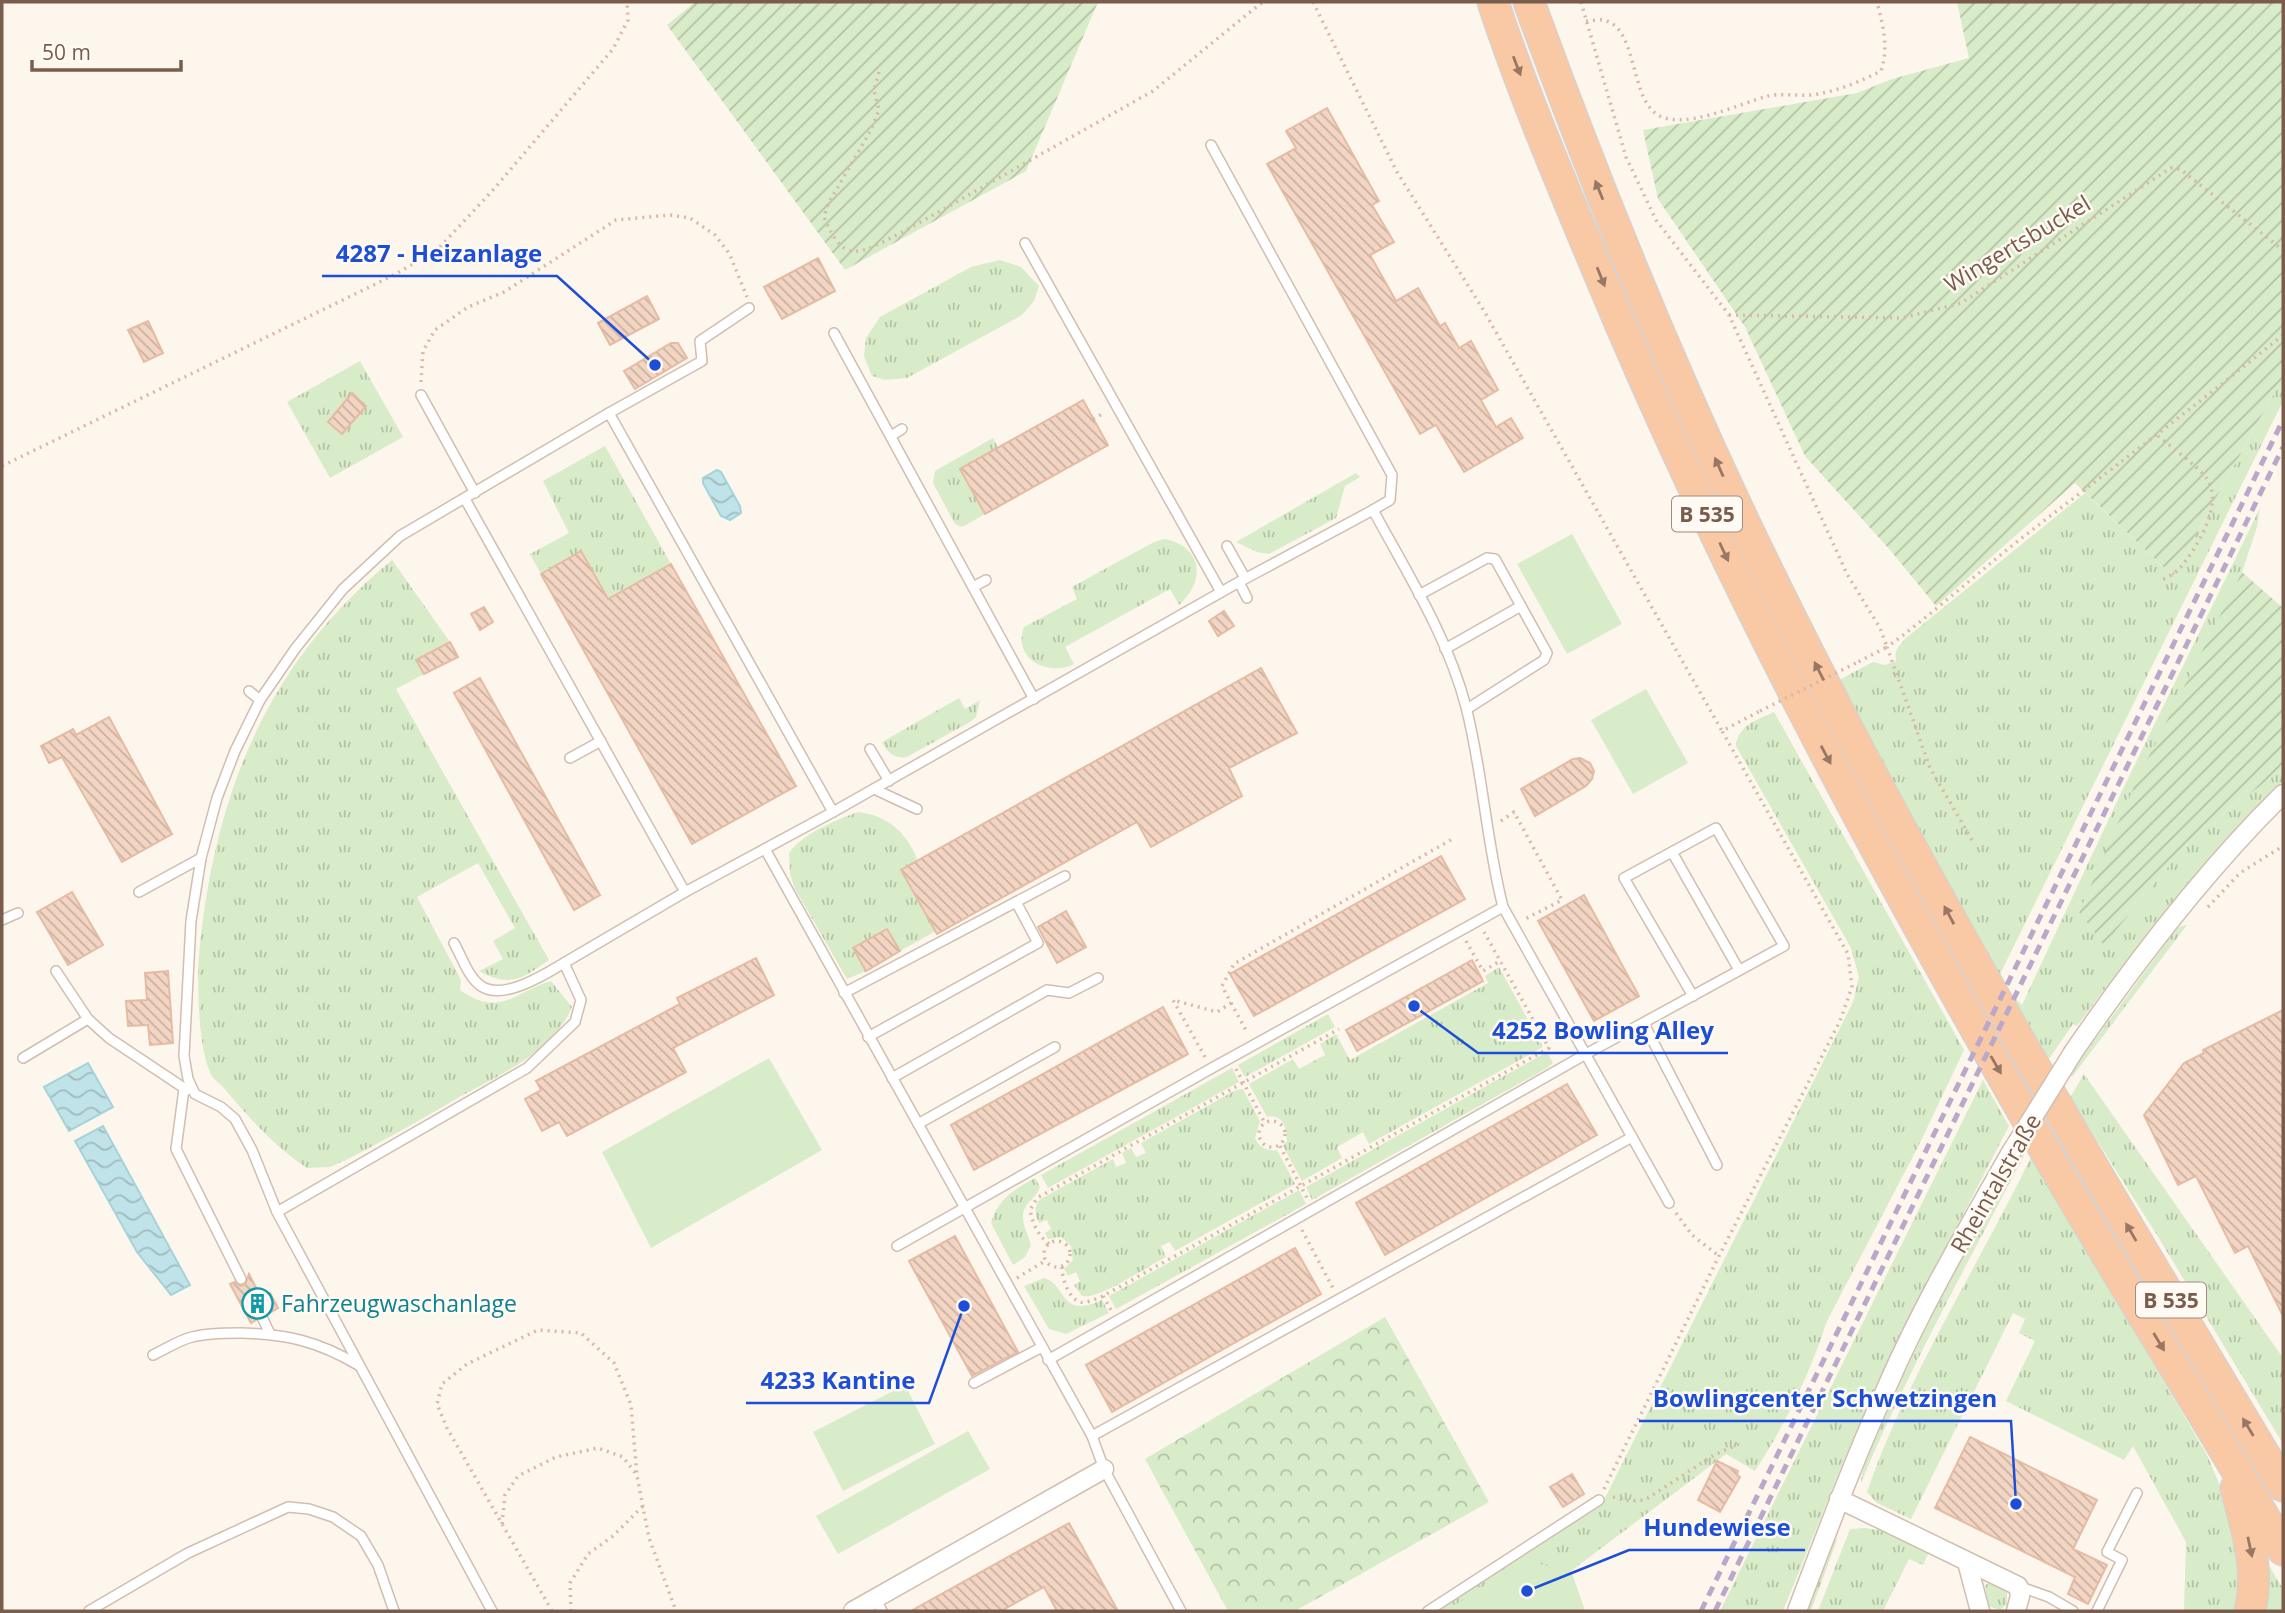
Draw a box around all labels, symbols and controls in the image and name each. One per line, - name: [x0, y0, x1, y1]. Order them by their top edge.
- scale bar: [32, 28, 180, 72]
- text: 50 m: [42, 38, 91, 66]
- one-way arrow: [1512, 55, 1523, 76]
- one-way arrow: [1594, 180, 1605, 201]
- street label: Wingertsbuckel: [1938, 187, 2096, 299]
- callout: 4287 - Heizanlage: [322, 231, 557, 276]
- text: 4287 - Heizanlage: [336, 236, 542, 269]
- one-way arrow: [1595, 267, 1606, 288]
- one-way arrow: [1713, 456, 1724, 477]
- road number: B 535: [1672, 496, 1742, 532]
- one-way arrow: [1718, 542, 1730, 562]
- one-way arrow: [1814, 661, 1825, 681]
- one-way arrow: [1821, 745, 1832, 765]
- one-way arrow: [1943, 905, 1955, 925]
- callout: 4252 Bowling Alley: [1478, 1008, 1728, 1053]
- text: 4252 Bowling Alley: [1492, 1013, 1714, 1046]
- one-way arrow: [1990, 1056, 2002, 1075]
- street label: Rheintalstraße: [1942, 1107, 2048, 1259]
- one-way arrow: [2125, 1222, 2138, 1241]
- road number: B 535: [2136, 1282, 2206, 1318]
- building icon: Fahrzeugwaschanlage: [241, 1286, 275, 1320]
- place label: Fahrzeugwaschanlage: [281, 1287, 517, 1319]
- one-way arrow: [2153, 1333, 2166, 1352]
- callout: 4233 Kantine: [746, 1358, 929, 1403]
- text: 4233 Kantine: [760, 1363, 916, 1396]
- callout: Bowlingcenter Schwetzingen: [1639, 1376, 2011, 1421]
- text: Bowlingcenter Schwetzingen: [1653, 1381, 1997, 1414]
- one-way arrow: [2242, 1418, 2254, 1437]
- callout: Hundewiese: [1629, 1505, 1805, 1550]
- text: Hundewiese: [1643, 1510, 1791, 1543]
- one-way arrow: [2245, 1536, 2256, 1558]

